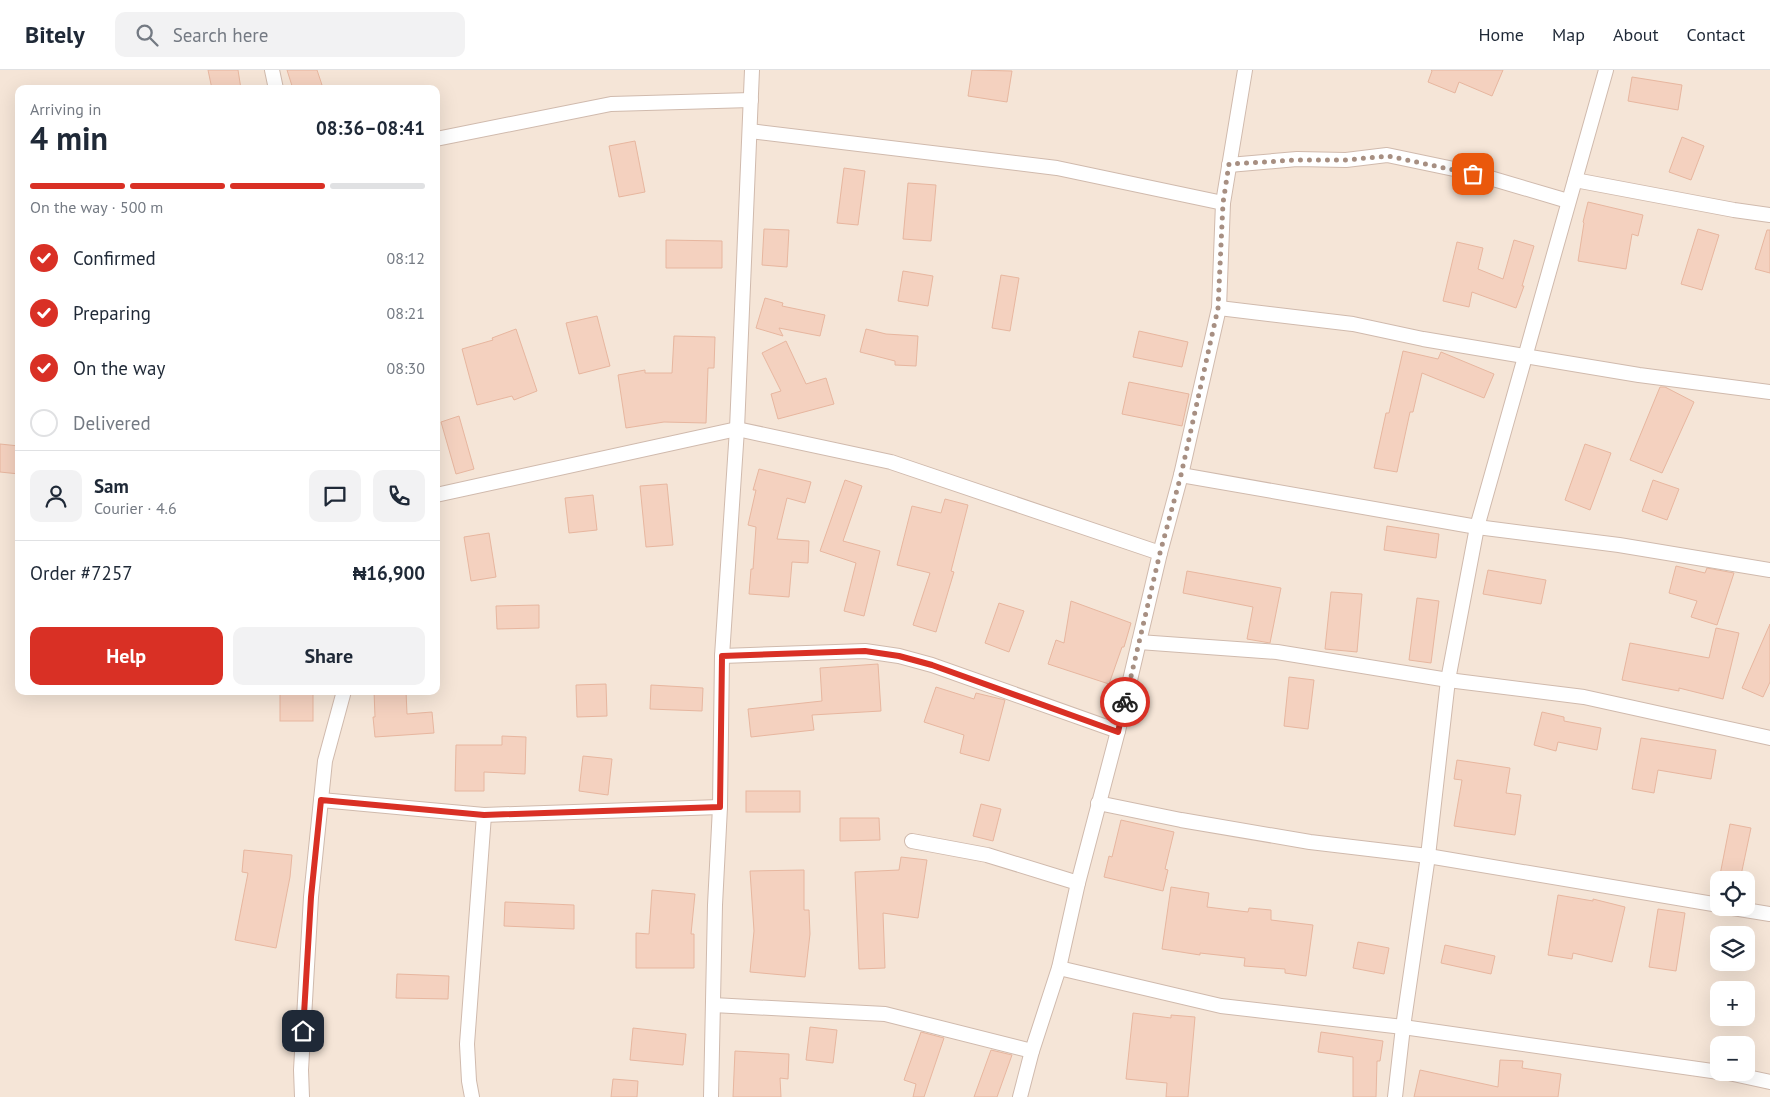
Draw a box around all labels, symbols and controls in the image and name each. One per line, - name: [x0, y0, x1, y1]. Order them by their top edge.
- search box: [115, 12, 465, 57]
- text: Bitely: [25, 19, 85, 50]
- icon: search: [133, 21, 161, 49]
- text: Search here: [173, 23, 268, 47]
- text: Home: [1478, 23, 1524, 46]
- text: Map: [1552, 23, 1585, 46]
- text: About: [1613, 23, 1659, 46]
- text: Contact: [1687, 23, 1745, 46]
- text: Arriving in: [30, 99, 101, 119]
- text: 08:36–08:41: [316, 116, 425, 140]
- text: 4 min: [30, 117, 108, 159]
- pin: [1452, 153, 1494, 195]
- icon: bag: [1459, 160, 1487, 188]
- text: On the way · 500 m: [30, 197, 163, 217]
- icon: check: [30, 244, 58, 272]
- text: Confirmed: [73, 246, 156, 270]
- text: 08:12: [387, 248, 425, 268]
- icon: check: [30, 299, 58, 327]
- text: Preparing: [73, 301, 151, 325]
- text: 08:21: [387, 303, 425, 323]
- icon: check: [30, 354, 58, 382]
- text: On the way: [73, 356, 165, 380]
- text: 08:30: [387, 358, 425, 378]
- text: Delivered: [73, 411, 151, 435]
- button: person: [30, 470, 82, 522]
- button: chat: [309, 470, 361, 522]
- button: phone: [373, 470, 425, 522]
- text: Sam: [94, 474, 129, 498]
- text: Courier · 4.6: [94, 498, 177, 518]
- text: Order #7257: [30, 561, 133, 585]
- text: ₦16,900: [353, 561, 425, 585]
- button: Help: [30, 627, 223, 685]
- button: Share: [233, 627, 425, 685]
- courier: [1100, 677, 1150, 727]
- icon: bike: [1111, 688, 1139, 716]
- map controls: [1710, 871, 1755, 1081]
- button: locate: [1710, 871, 1755, 916]
- button: layers: [1710, 926, 1755, 971]
- button: +: [1710, 981, 1755, 1026]
- pin: [282, 1010, 324, 1052]
- icon: home: [289, 1017, 317, 1045]
- button: −: [1710, 1036, 1755, 1081]

